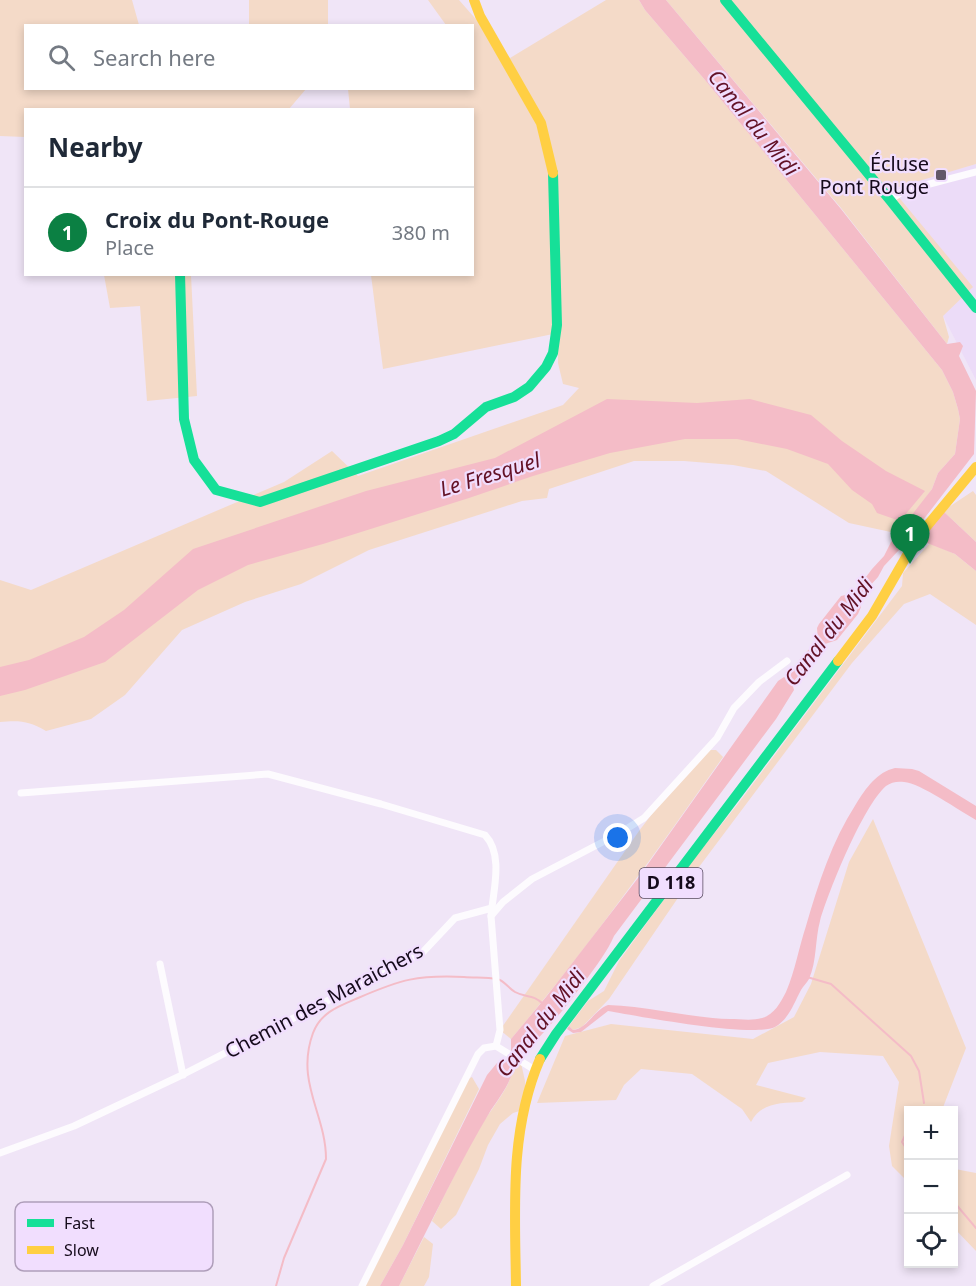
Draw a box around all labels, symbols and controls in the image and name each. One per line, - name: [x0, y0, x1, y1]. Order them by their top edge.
- search box: [24, 24, 474, 90]
- icon: search: [45, 41, 78, 74]
- text: Search here: [93, 42, 215, 72]
- water label: Canal du Midi: [702, 63, 806, 182]
- text: Nearby: [48, 129, 143, 165]
- place label: Écluse Pont Rouge: [820, 150, 929, 200]
- marker: Écluse Pont Rouge: [934, 168, 948, 182]
- text: Croix du Pont-Rouge: [105, 204, 329, 234]
- text: 1: [62, 219, 73, 246]
- text: 380 m: [392, 219, 450, 246]
- text: Place: [105, 234, 154, 261]
- water label: Le Fresquel: [436, 445, 544, 503]
- pin: 1: [890, 514, 930, 564]
- water label: Canal du Midi: [777, 571, 880, 691]
- your location: [603, 823, 632, 852]
- road number: D 118: [640, 868, 702, 898]
- street label: Chemin des Maraichers: [220, 937, 428, 1064]
- water label: Canal du Midi: [489, 962, 592, 1082]
- map controls: [904, 1106, 958, 1268]
- button: +: [904, 1106, 958, 1160]
- button: −: [904, 1160, 958, 1214]
- legend: [15, 1202, 213, 1271]
- text: Fast: [64, 1212, 95, 1234]
- button: locate: [904, 1214, 958, 1268]
- text: Slow: [64, 1239, 99, 1261]

